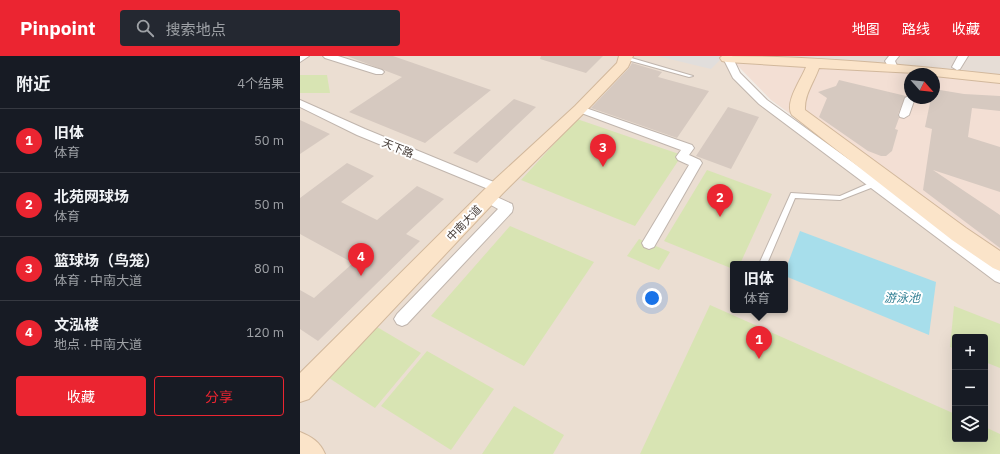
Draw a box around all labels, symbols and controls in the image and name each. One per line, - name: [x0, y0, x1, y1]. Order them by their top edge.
- search box: [120, 10, 400, 46]
- text: Pinpoint: [20, 16, 96, 40]
- icon: search: [134, 17, 156, 39]
- text: 搜索地点: [166, 20, 226, 39]
- text: 地图: [852, 20, 880, 38]
- text: 路线: [902, 20, 930, 38]
- text: 收藏: [952, 20, 980, 38]
- north arrow: [904, 68, 940, 104]
- text: 附近: [16, 73, 50, 95]
- text: 4个结果: [237, 75, 284, 92]
- text: 旧体: [54, 123, 84, 142]
- text: 1: [25, 132, 33, 149]
- text: 50 m: [254, 132, 284, 149]
- pin: 3: [590, 134, 616, 167]
- street label: 天下路: [380, 135, 416, 161]
- text: 体育: [54, 144, 80, 161]
- pin: 2: [707, 184, 733, 217]
- text: 北苑网球场: [54, 187, 129, 206]
- text: 2: [25, 196, 33, 213]
- text: 50 m: [254, 196, 284, 213]
- street label: 中南大道: [444, 202, 484, 244]
- text: 体育: [54, 208, 80, 225]
- pin: 4: [348, 243, 374, 276]
- text: 篮球场（鸟笼）: [54, 251, 159, 270]
- text: 3: [25, 260, 33, 277]
- text: 80 m: [254, 260, 284, 277]
- popup: [730, 261, 788, 313]
- text: 旧体: [744, 269, 774, 288]
- text: 体育 · 中南大道: [54, 272, 142, 289]
- your location: [642, 288, 662, 308]
- text: 体育: [744, 290, 770, 307]
- water label: 游泳池: [884, 290, 921, 305]
- text: 文泓楼: [54, 315, 99, 334]
- text: 4: [25, 324, 33, 341]
- text: 120 m: [246, 324, 284, 341]
- pin: 1: [746, 326, 772, 359]
- map controls: [952, 334, 988, 442]
- button: +: [952, 334, 988, 370]
- text: 地点 · 中南大道: [54, 336, 142, 353]
- button: −: [952, 370, 988, 406]
- button: 收藏: [16, 376, 146, 416]
- button: 分享: [154, 376, 284, 416]
- button: layers: [952, 406, 988, 442]

